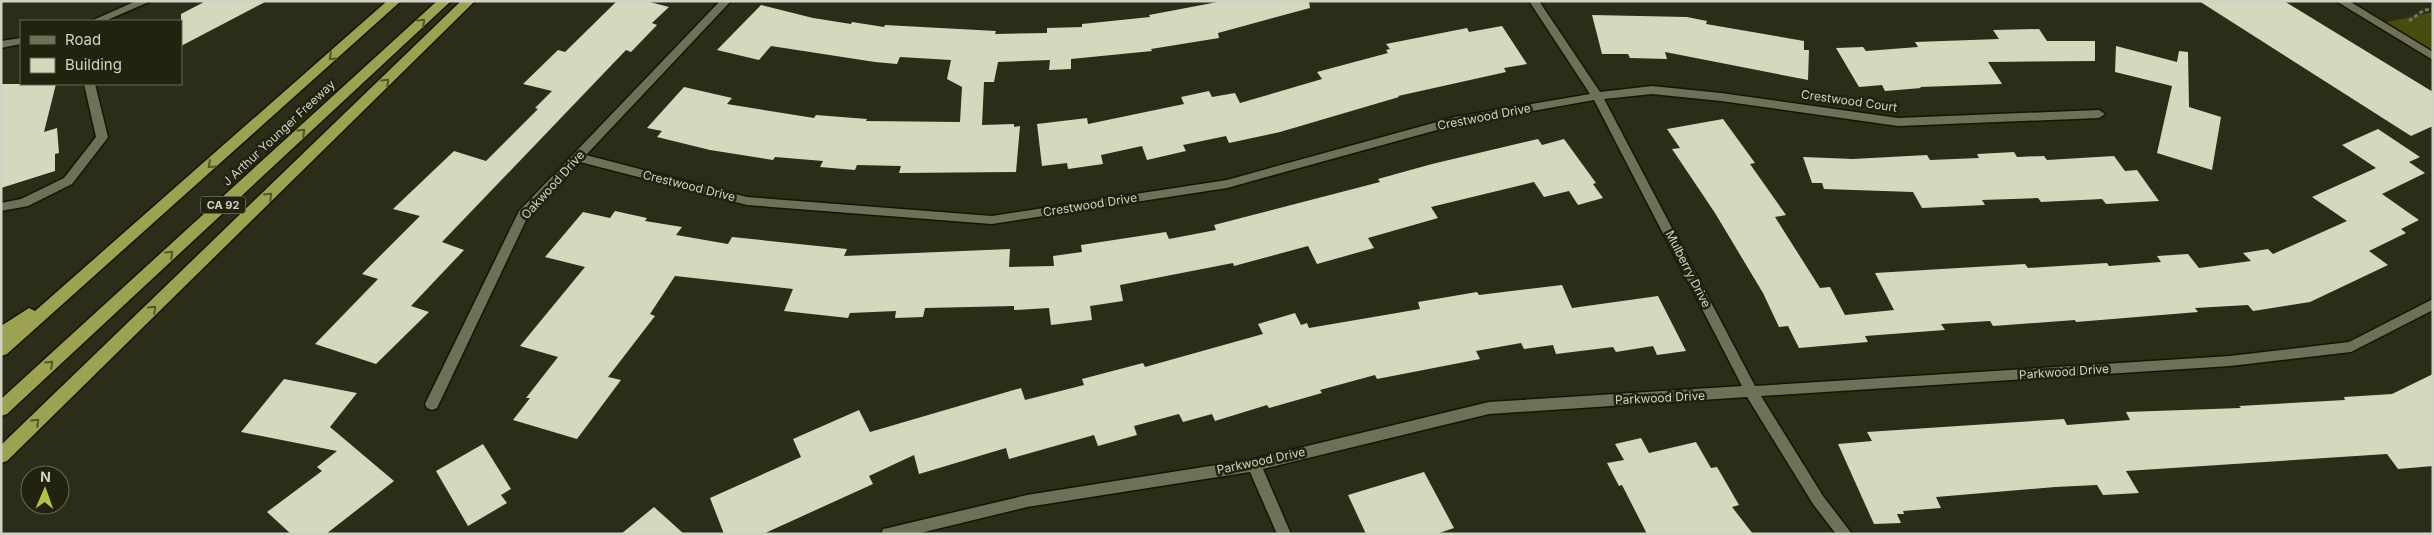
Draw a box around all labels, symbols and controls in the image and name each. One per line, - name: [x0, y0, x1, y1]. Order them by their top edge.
- one-way arrow: [416, 19, 425, 28]
- legend: [20, 20, 182, 85]
- text: Road: [65, 30, 101, 49]
- one-way arrow: [329, 51, 338, 60]
- text: Building: [65, 55, 122, 74]
- street label: J Arthur Younger Freeway: [219, 77, 338, 189]
- one-way arrow: [380, 79, 389, 88]
- street label: Crestwood Court: [1800, 86, 1898, 115]
- street label: Crestwood Drive: [1436, 100, 1532, 133]
- one-way arrow: [297, 129, 306, 138]
- street label: Oakwood Drive: [518, 147, 587, 222]
- one-way arrow: [207, 159, 216, 168]
- street label: Crestwood Drive: [641, 167, 737, 204]
- street label: Crestwood Drive: [1042, 190, 1138, 219]
- one-way arrow: [264, 193, 273, 202]
- road number: CA 92: [200, 196, 246, 214]
- street label: Mulberry Drive: [1663, 228, 1714, 310]
- one-way arrow: [164, 251, 173, 260]
- one-way arrow: [147, 306, 156, 315]
- one-way arrow: [44, 361, 53, 370]
- street label: Parkwood Drive: [2018, 361, 2109, 382]
- street label: Parkwood Drive: [1615, 388, 1705, 407]
- one-way arrow: [30, 419, 39, 428]
- street label: Parkwood Drive: [1215, 444, 1307, 477]
- north arrow: [20, 465, 70, 515]
- text: N: [40, 468, 51, 485]

